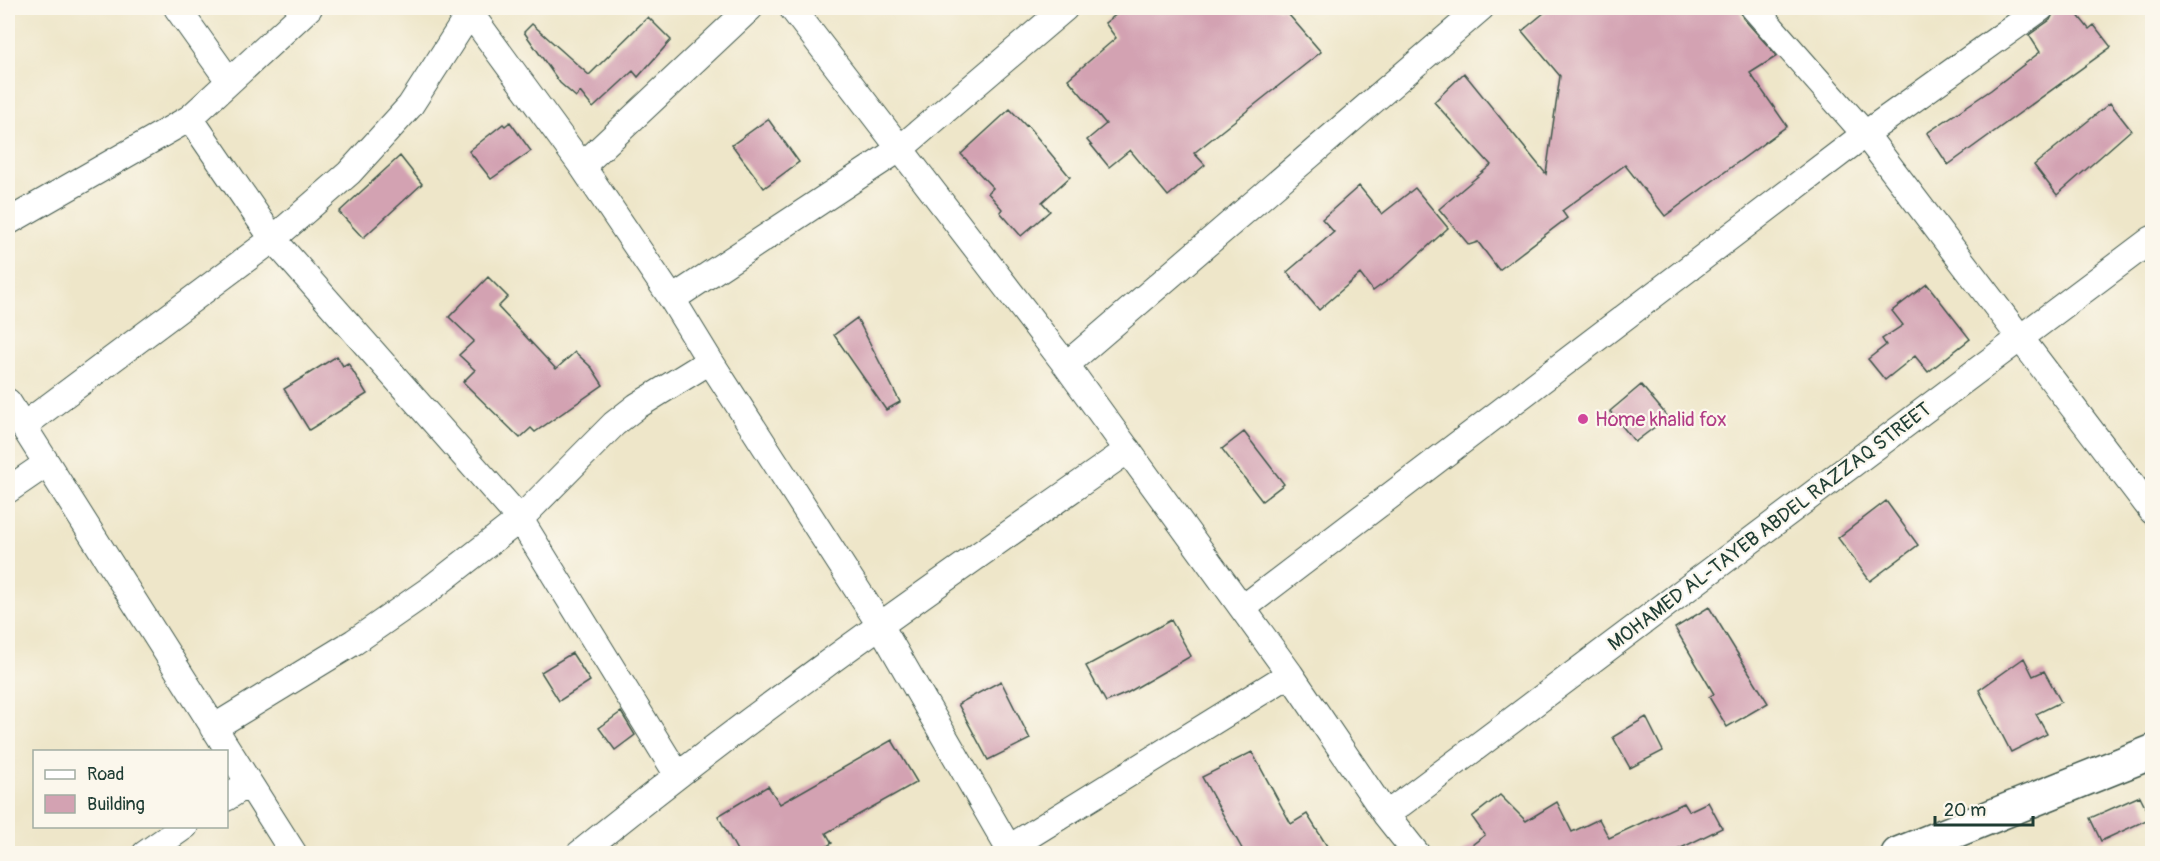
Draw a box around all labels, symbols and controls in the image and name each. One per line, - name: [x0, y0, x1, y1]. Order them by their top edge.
- street label: MOHAMED AL-TAYEB ABDEL RAZZAQ STREET: [1603, 397, 1936, 656]
- place label: Home khalid fox: [1595, 407, 1727, 432]
- marker: Home khalid fox: [1576, 412, 1590, 426]
- legend: [33, 750, 228, 828]
- text: Road: [87, 763, 124, 786]
- scale bar: [1935, 789, 2032, 827]
- text: Building: [87, 793, 145, 816]
- text: 20 m: [1944, 799, 1986, 822]

